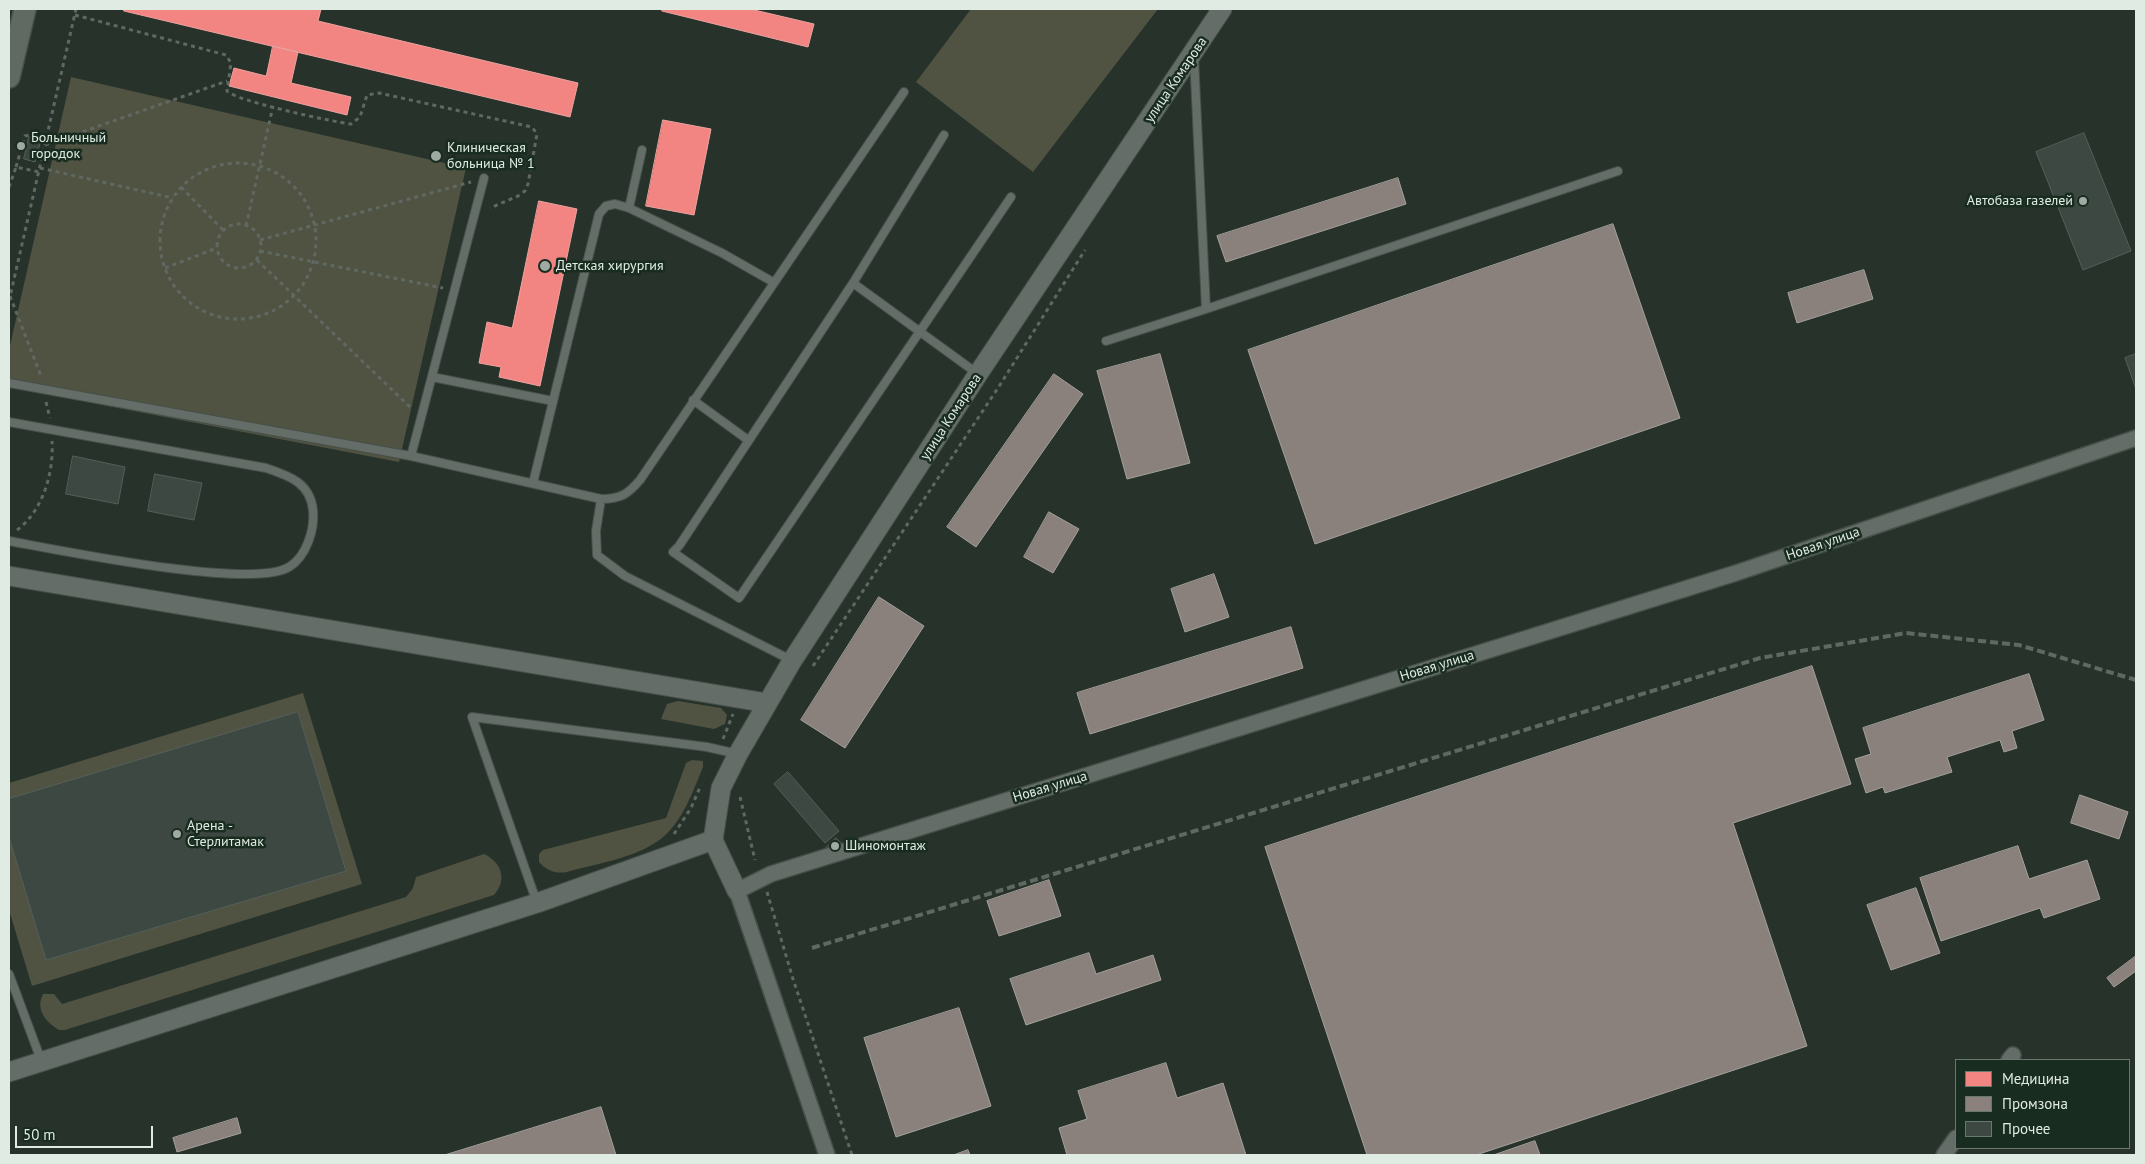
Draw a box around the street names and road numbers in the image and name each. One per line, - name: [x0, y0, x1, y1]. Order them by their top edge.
- street label: улица Комарова: [1141, 34, 1211, 126]
- street label: улица Комарова: [917, 371, 985, 463]
- street label: Новая улица: [1784, 524, 1862, 564]
- street label: Новая улица: [1398, 647, 1476, 685]
- street label: Новая улица: [1011, 768, 1089, 806]

